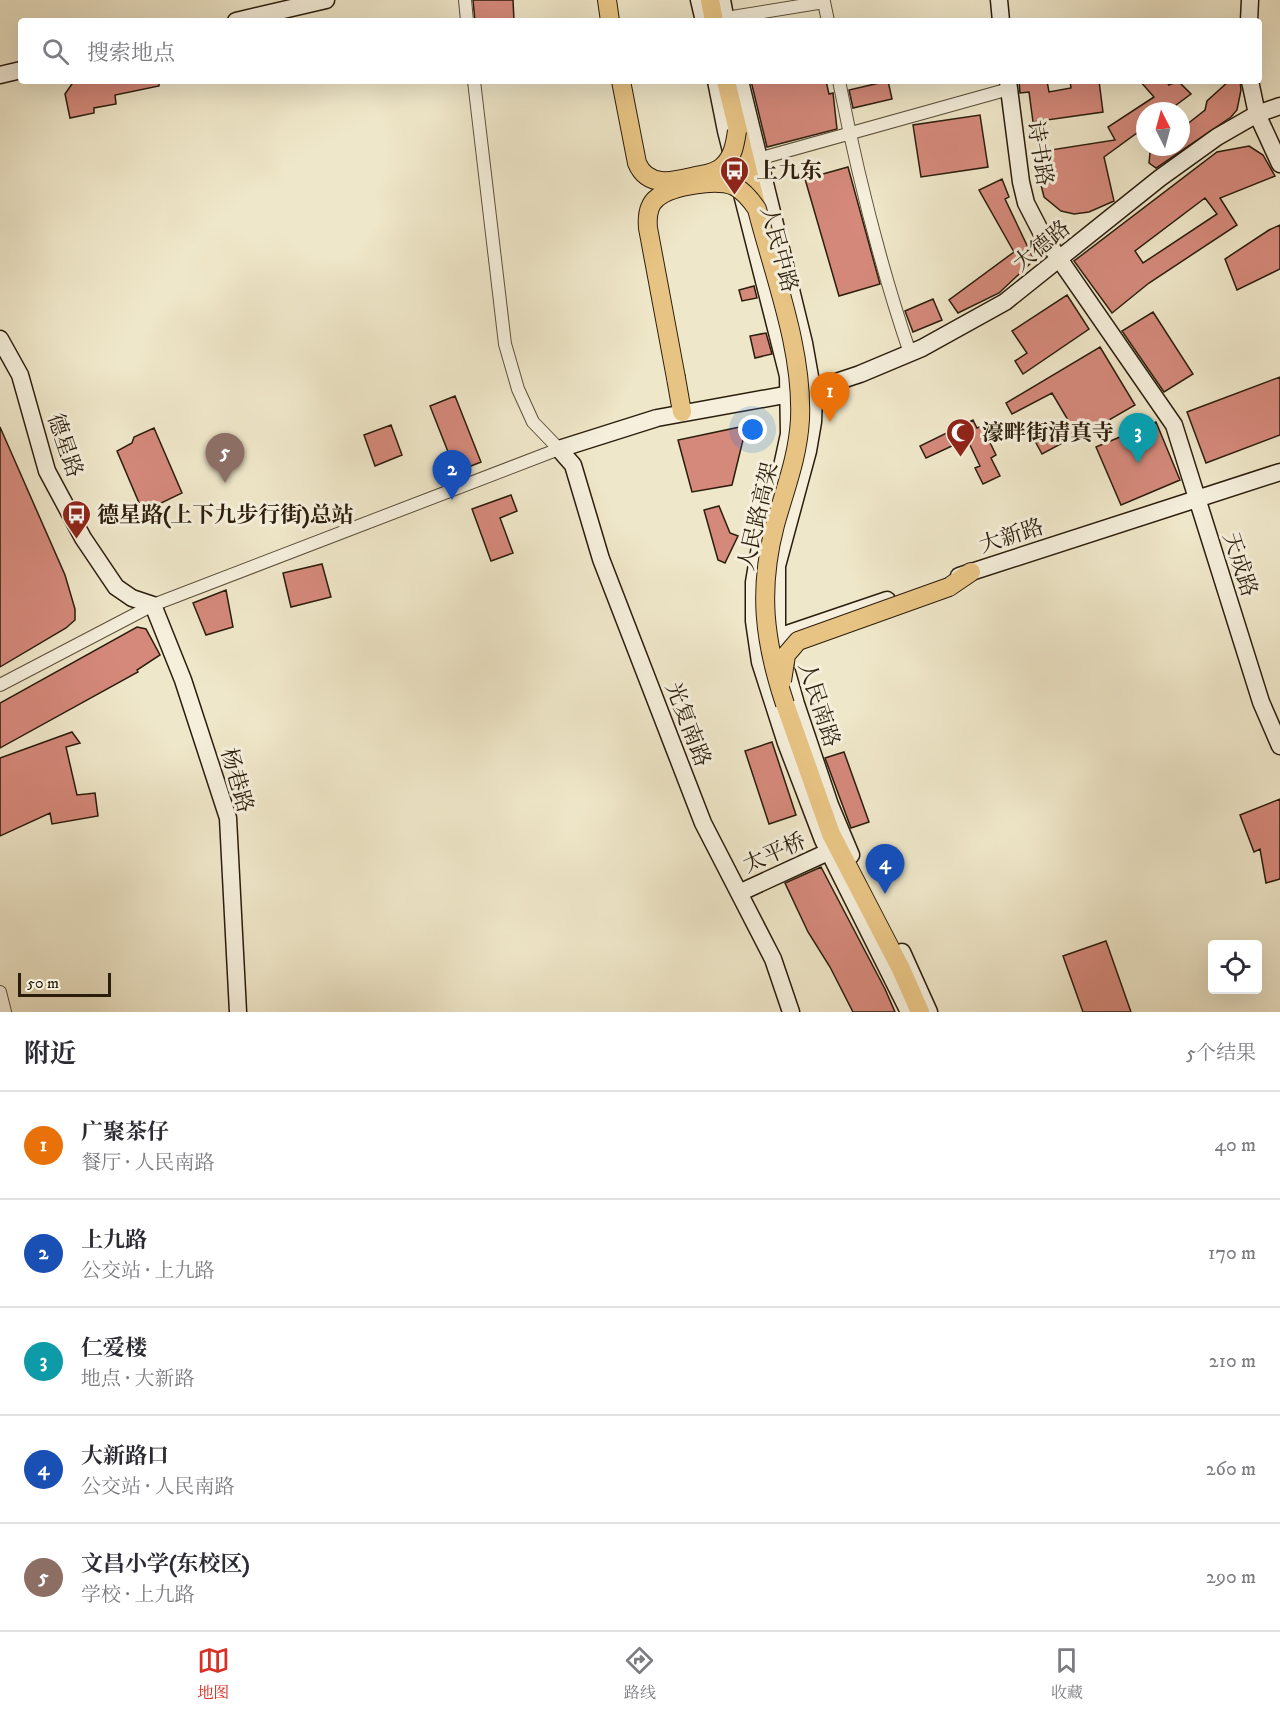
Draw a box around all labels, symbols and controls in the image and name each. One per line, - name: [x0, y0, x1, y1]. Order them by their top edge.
- search box: [18, 18, 1262, 84]
- icon: search: [39, 35, 72, 68]
- text: 搜索地点: [87, 40, 175, 67]
- north arrow: [1136, 102, 1190, 156]
- street label: 诗书路: [1021, 119, 1058, 188]
- bus stop icon: 上九东: [719, 154, 751, 196]
- place label: 上九东: [756, 158, 822, 185]
- street label: 人民中路: [754, 203, 803, 295]
- street label: 大德路: [1008, 215, 1076, 277]
- pin: 1: [810, 372, 850, 422]
- street label: 德星路: [41, 410, 88, 481]
- pin: 3: [1118, 414, 1158, 463]
- your location: [738, 415, 767, 444]
- mosque icon: 濠畔街清真寺: [945, 416, 977, 458]
- place label: 濠畔街清真寺: [982, 420, 1114, 447]
- pin: 5: [206, 434, 244, 483]
- pin: 2: [432, 450, 472, 500]
- street label: 人民路高架: [733, 460, 784, 573]
- bus stop icon: 德星路(上下九步行街)总站: [60, 498, 92, 540]
- place label: 德星路(上下九步行街)总站: [97, 502, 354, 529]
- street label: 大新路: [976, 513, 1047, 559]
- street label: 天成路: [1217, 529, 1263, 600]
- street label: 人民南路: [792, 658, 845, 750]
- street label: 光复南路: [659, 679, 716, 770]
- street label: 杨巷路: [214, 745, 259, 816]
- street label: 太平桥: [739, 828, 810, 879]
- pin: 4: [866, 844, 904, 894]
- map controls: [1208, 940, 1262, 994]
- button: locate: [1208, 940, 1262, 994]
- scale bar: [18, 970, 111, 998]
- text: 50 m: [27, 973, 59, 993]
- text: 附近: [24, 1038, 76, 1071]
- text: 5个结果: [1186, 1041, 1256, 1066]
- text: 广聚茶仔: [81, 1119, 169, 1146]
- text: 1: [40, 1133, 47, 1158]
- text: 40 m: [1214, 1133, 1256, 1158]
- text: 餐厅 · 人民南路: [81, 1151, 214, 1176]
- text: 上九路: [81, 1227, 147, 1254]
- text: 2: [39, 1241, 48, 1266]
- text: 170 m: [1208, 1241, 1256, 1266]
- text: 公交站 · 上九路: [81, 1259, 214, 1284]
- text: 仁爱楼: [81, 1335, 147, 1362]
- text: 3: [40, 1349, 47, 1374]
- text: 210 m: [1209, 1349, 1256, 1374]
- text: 地点 · 大新路: [81, 1367, 194, 1392]
- text: 大新路口: [81, 1443, 169, 1470]
- text: 4: [38, 1457, 49, 1482]
- text: 260 m: [1206, 1457, 1256, 1482]
- text: 公交站 · 人民南路: [81, 1475, 234, 1500]
- text: 文昌小学(东校区): [81, 1551, 250, 1578]
- text: 5: [39, 1565, 48, 1590]
- text: 290 m: [1206, 1565, 1256, 1590]
- text: 学校 · 上九路: [81, 1583, 194, 1608]
- tab: 地图: [197, 1644, 230, 1703]
- tab: 路线: [623, 1644, 656, 1703]
- tab: 收藏: [1050, 1644, 1083, 1703]

